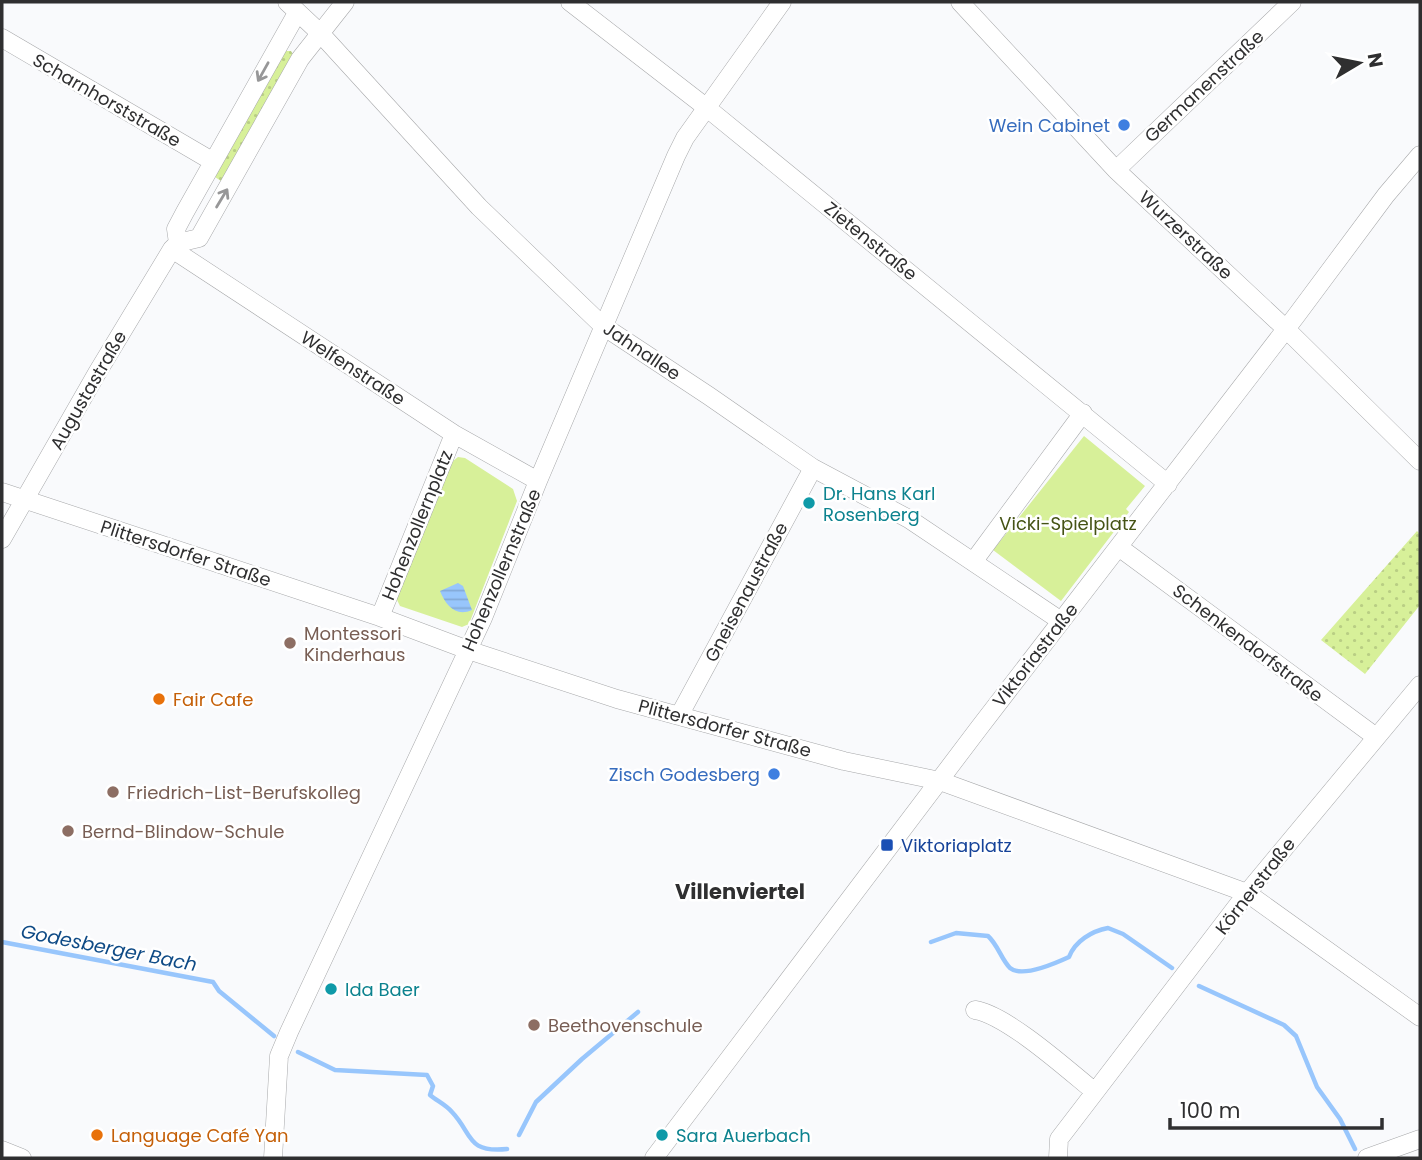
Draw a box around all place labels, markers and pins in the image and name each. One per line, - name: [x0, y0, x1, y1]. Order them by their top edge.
- place label: Wein Cabinet: [989, 113, 1110, 138]
- marker: Wein Cabinet: [1116, 117, 1132, 133]
- place label: Dr. Hans Karl Rosenberg: [823, 481, 935, 527]
- marker: Dr. Hans Karl Rosenberg: [801, 495, 817, 511]
- place label: Montessori Kinderhaus: [304, 621, 405, 667]
- marker: Montessori Kinderhaus: [282, 635, 298, 651]
- place label: Fair Cafe: [173, 687, 253, 712]
- marker: Fair Cafe: [151, 691, 167, 707]
- place label: Zisch Godesberg: [609, 762, 760, 787]
- marker: Zisch Godesberg: [766, 766, 782, 782]
- place label: Friedrich-List-Berufskolleg: [127, 780, 361, 805]
- marker: Friedrich-List-Berufskolleg: [105, 784, 121, 800]
- place label: Bernd-Blindow-Schule: [82, 819, 284, 844]
- marker: Bernd-Blindow-Schule: [60, 823, 76, 839]
- place label: Viktoriaplatz: [901, 833, 1012, 858]
- marker: Viktoriaplatz: [879, 837, 895, 853]
- place label: Ida Baer: [345, 977, 420, 1002]
- marker: Ida Baer: [323, 981, 339, 997]
- place label: Beethovenschule: [548, 1013, 703, 1038]
- marker: Beethovenschule: [526, 1017, 542, 1033]
- place label: Language Café Yan: [111, 1123, 289, 1148]
- place label: Sara Auerbach: [676, 1123, 811, 1148]
- marker: Language Café Yan: [89, 1127, 105, 1143]
- marker: Sara Auerbach: [654, 1127, 670, 1143]

